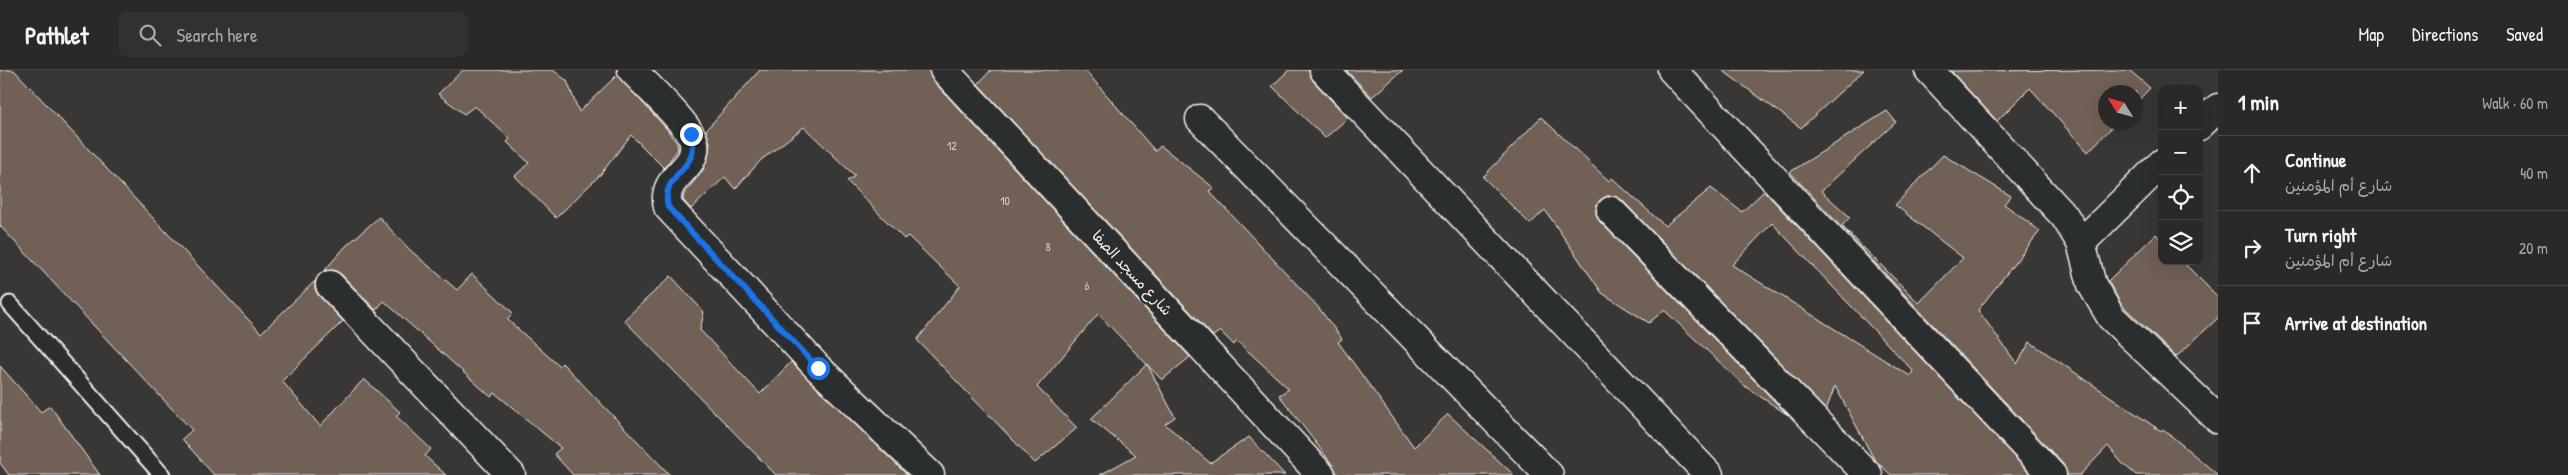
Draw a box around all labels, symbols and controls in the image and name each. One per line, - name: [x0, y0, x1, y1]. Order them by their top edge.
- search box: [118, 12, 468, 57]
- text: Pathlet: [25, 19, 88, 51]
- icon: search: [136, 21, 164, 49]
- text: Search here: [176, 22, 258, 48]
- text: Map: [2359, 22, 2384, 47]
- text: Directions: [2412, 22, 2478, 47]
- text: Saved: [2506, 22, 2543, 47]
- north arrow: [2098, 85, 2143, 130]
- map controls: [2158, 85, 2203, 265]
- button: +: [2158, 85, 2203, 130]
- text: 1 min: [2238, 88, 2279, 117]
- text: Walk · 60 m: [2482, 92, 2548, 114]
- route end: [680, 123, 703, 146]
- button: −: [2158, 130, 2203, 175]
- house number: 12: [947, 137, 957, 154]
- text: Continue: [2285, 147, 2346, 173]
- icon: ahead: [2238, 159, 2266, 187]
- text: 40 m: [2520, 162, 2548, 184]
- text: شارع أم المؤمنين: [2285, 174, 2392, 196]
- button: locate: [2158, 175, 2203, 220]
- house number: 10: [1000, 192, 1010, 209]
- button: layers: [2158, 220, 2203, 265]
- text: Turn right: [2285, 222, 2356, 248]
- street label: شارع مسجد الصفا: [1087, 225, 1177, 320]
- icon: right: [2238, 234, 2266, 262]
- text: 20 m: [2519, 237, 2548, 259]
- house number: 8: [1045, 238, 1051, 255]
- text: شارع أم المؤمنين: [2285, 249, 2392, 271]
- house number: 6: [1085, 277, 1090, 294]
- icon: arrive: [2238, 309, 2266, 337]
- text: Arrive at destination: [2285, 310, 2427, 336]
- route start: [807, 357, 830, 380]

